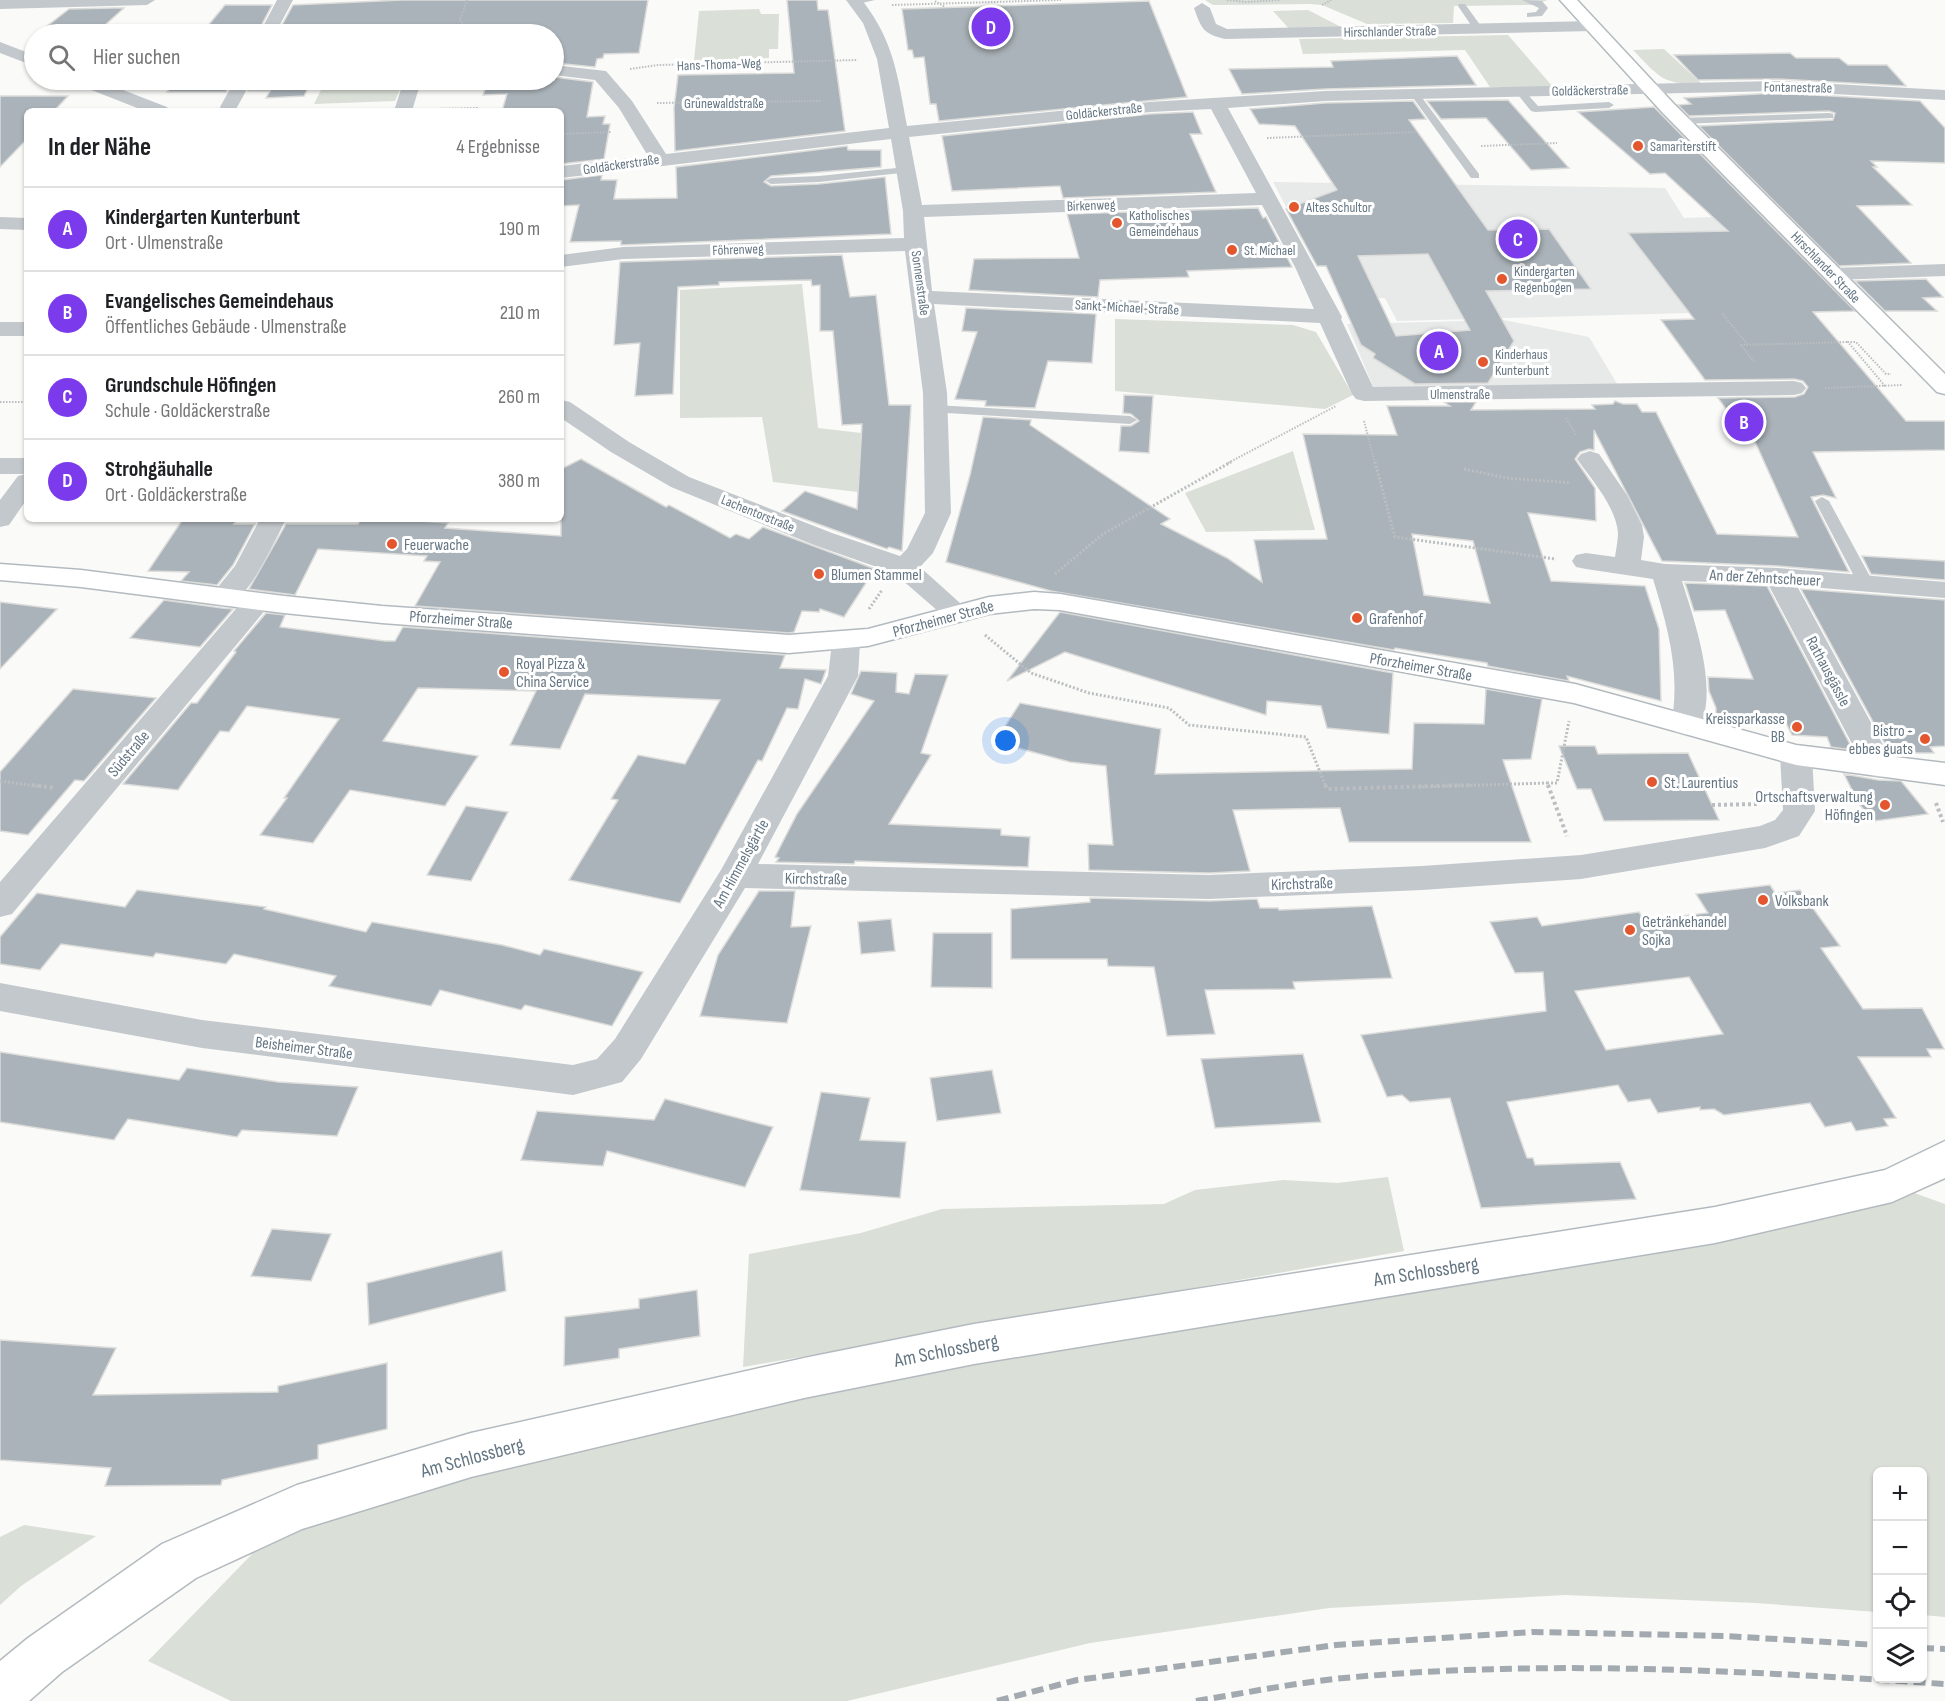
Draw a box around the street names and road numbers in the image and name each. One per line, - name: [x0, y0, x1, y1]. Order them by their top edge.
- street label: Hirschlander Straße: [1343, 22, 1437, 41]
- street label: Hans-Thoma-Weg: [676, 55, 762, 74]
- street label: Fontanestraße: [1764, 78, 1832, 97]
- street label: Goldäckerstraße: [1551, 81, 1629, 100]
- street label: Grünewaldstraße: [684, 95, 764, 112]
- street label: Goldäckerstraße: [1065, 99, 1143, 124]
- street label: Goldäckerstraße: [582, 151, 660, 178]
- street label: Birkenweg: [1066, 196, 1116, 215]
- street label: Hirschlander Straße: [1787, 228, 1864, 307]
- street label: Föhrenweg: [712, 240, 764, 259]
- street label: Sonnenstraße: [908, 250, 933, 317]
- street label: Sankt-Michael-Straße: [1074, 296, 1179, 319]
- street label: Ulmenstraße: [1430, 386, 1490, 403]
- street label: Lachentorstraße: [719, 491, 797, 536]
- street label: An der Zehntscheuer: [1708, 566, 1821, 591]
- street label: Pforzheimer Straße: [891, 597, 996, 642]
- street label: Pforzheimer Straße: [409, 607, 513, 634]
- street label: Rathausgässle: [1801, 633, 1854, 710]
- street label: Pforzheimer Straße: [1368, 649, 1473, 686]
- street label: Südstraße: [104, 727, 154, 781]
- street label: Am Himmelsgärtle: [709, 816, 773, 912]
- street label: Kirchstraße: [785, 869, 847, 890]
- street label: Kirchstraße: [1271, 874, 1333, 895]
- street label: Beisheimer Straße: [254, 1033, 353, 1064]
- street label: Am Schlossberg: [1371, 1252, 1480, 1292]
- street label: Am Schlossberg: [891, 1329, 1000, 1373]
- street label: Am Schlossberg: [417, 1433, 526, 1484]

